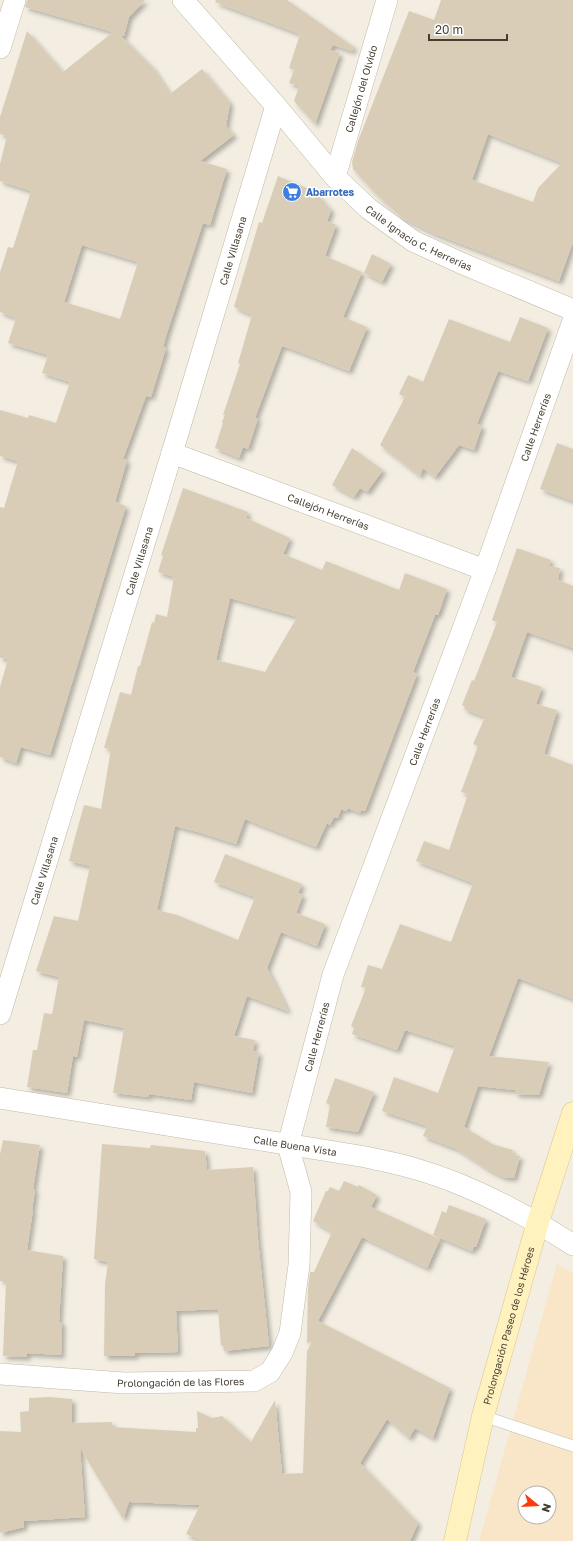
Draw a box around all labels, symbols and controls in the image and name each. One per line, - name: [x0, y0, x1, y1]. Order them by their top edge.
- scale bar: [429, 16, 507, 42]
- text: 20 m: [435, 22, 463, 37]
- street label: Callejón del Olvido: [342, 44, 379, 134]
- supermarket icon: Abarrotes: [281, 181, 303, 203]
- place label: Abarrotes: [306, 186, 355, 198]
- street label: Calle Ignacio C. Herrerías: [363, 203, 474, 273]
- street label: Calle Villasana: [217, 215, 249, 287]
- street label: Calle Herrerías: [518, 391, 553, 463]
- street label: Callejón Herrerías: [286, 491, 371, 532]
- street label: Calle Villasana: [123, 525, 155, 597]
- street label: Calle Herrerías: [406, 696, 443, 767]
- street label: Calle Villasana: [28, 835, 60, 906]
- street label: Calle Herrerías: [302, 1001, 332, 1073]
- street label: Calle Buena Vista: [253, 1133, 338, 1158]
- street label: Prolongación Paseo de los Héroes: [481, 1245, 537, 1406]
- street label: Prolongación de las Flores: [117, 1375, 244, 1389]
- north arrow: [517, 1485, 557, 1525]
- text: N: [540, 1502, 554, 1514]

